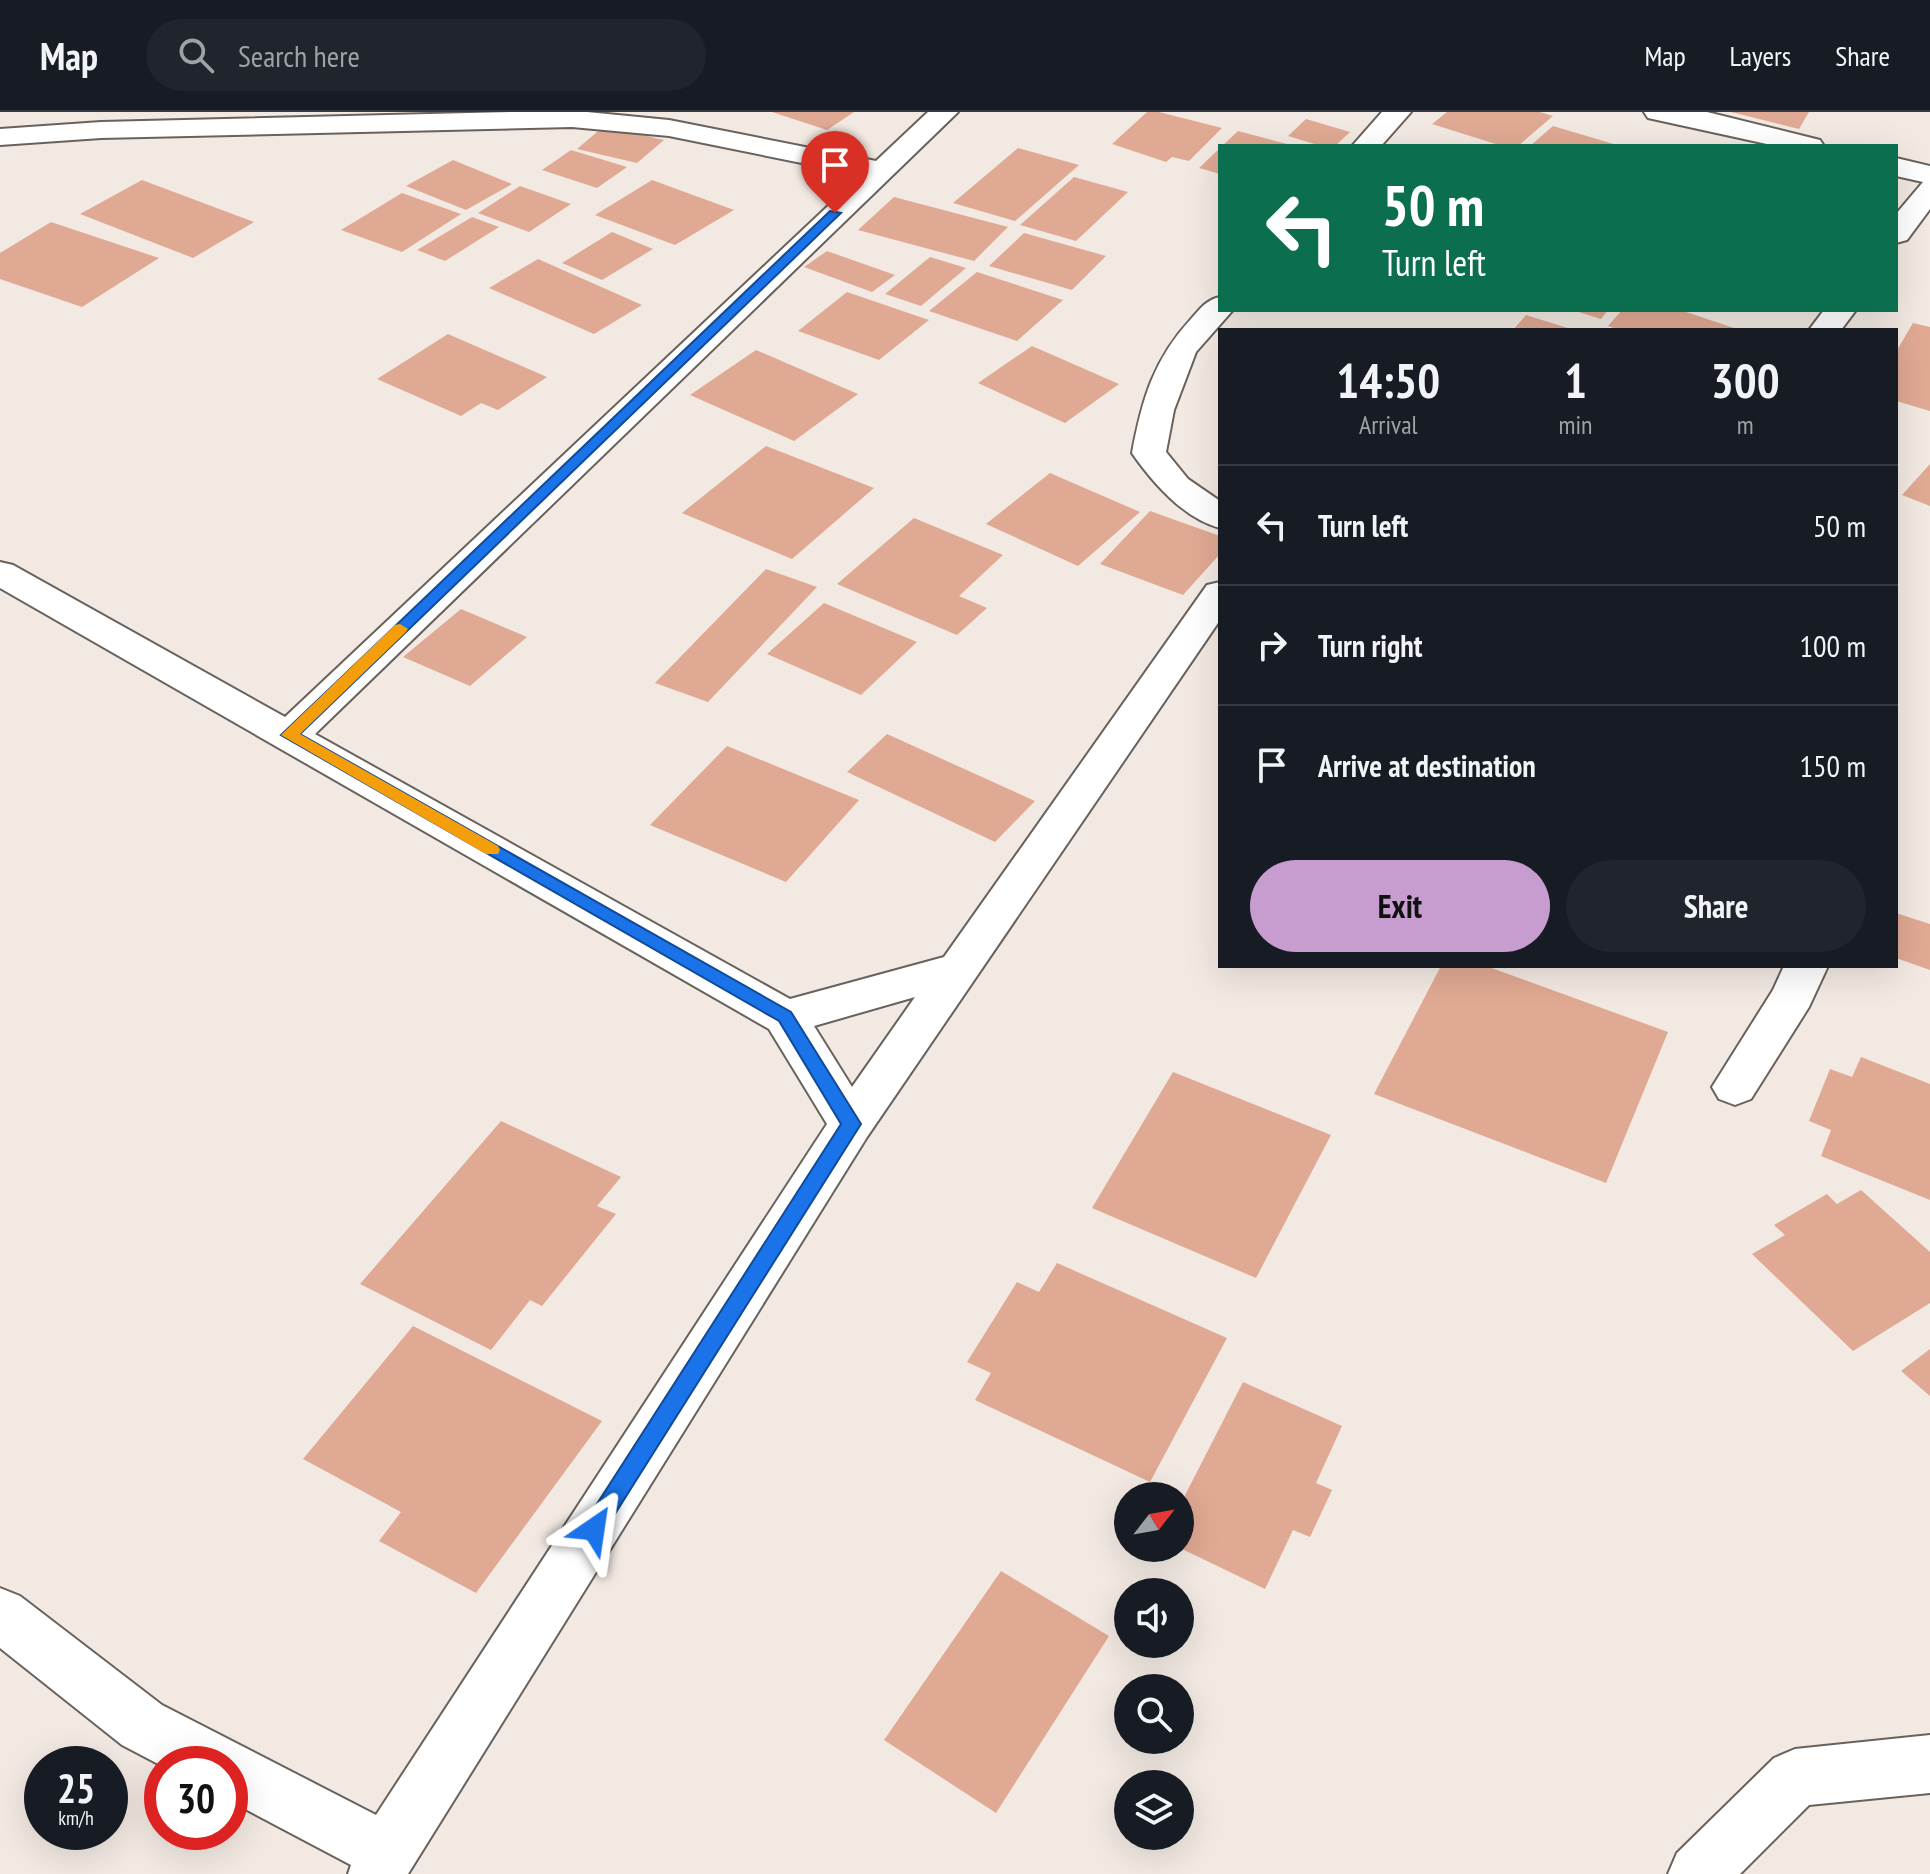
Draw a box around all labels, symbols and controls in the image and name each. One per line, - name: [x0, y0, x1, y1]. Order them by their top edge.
- search box: [146, 19, 706, 91]
- text: Map: [40, 31, 98, 80]
- icon: search: [174, 33, 218, 77]
- text: Search here: [238, 36, 360, 75]
- text: Map: [1644, 37, 1686, 74]
- text: Layers: [1730, 37, 1791, 74]
- text: Share: [1835, 37, 1890, 74]
- pin: [801, 131, 869, 213]
- icon: arrive: [813, 143, 857, 187]
- text: 50 m: [1382, 169, 1484, 241]
- icon: left: [1250, 176, 1354, 280]
- text: Turn left: [1382, 239, 1486, 286]
- text: 14:50: [1336, 349, 1440, 411]
- text: 1: [1564, 349, 1587, 411]
- text: 300: [1711, 349, 1780, 411]
- text: Arrival: [1359, 408, 1418, 441]
- text: min: [1558, 408, 1592, 441]
- text: m: [1737, 408, 1754, 441]
- icon: left: [1250, 503, 1294, 547]
- text: Turn left: [1318, 506, 1408, 545]
- text: 50 m: [1813, 506, 1866, 545]
- icon: right: [1250, 623, 1294, 667]
- text: Turn right: [1318, 626, 1422, 665]
- text: 100 m: [1800, 626, 1866, 665]
- icon: arrive: [1250, 743, 1294, 787]
- text: Arrive at destination: [1318, 746, 1536, 785]
- text: 150 m: [1800, 746, 1866, 785]
- button: Exit: [1250, 860, 1550, 952]
- button: Share: [1566, 860, 1866, 952]
- north arrow: [1114, 1482, 1194, 1562]
- map controls: [1114, 1482, 1194, 1850]
- position arrow: [552, 1487, 636, 1571]
- button: sound: [1114, 1578, 1194, 1658]
- button: search: [1114, 1674, 1194, 1754]
- speed limit sign: 30: [144, 1746, 248, 1850]
- text: 25: [57, 1762, 95, 1814]
- button: layers: [1114, 1770, 1194, 1850]
- text: km/h: [58, 1805, 94, 1831]

